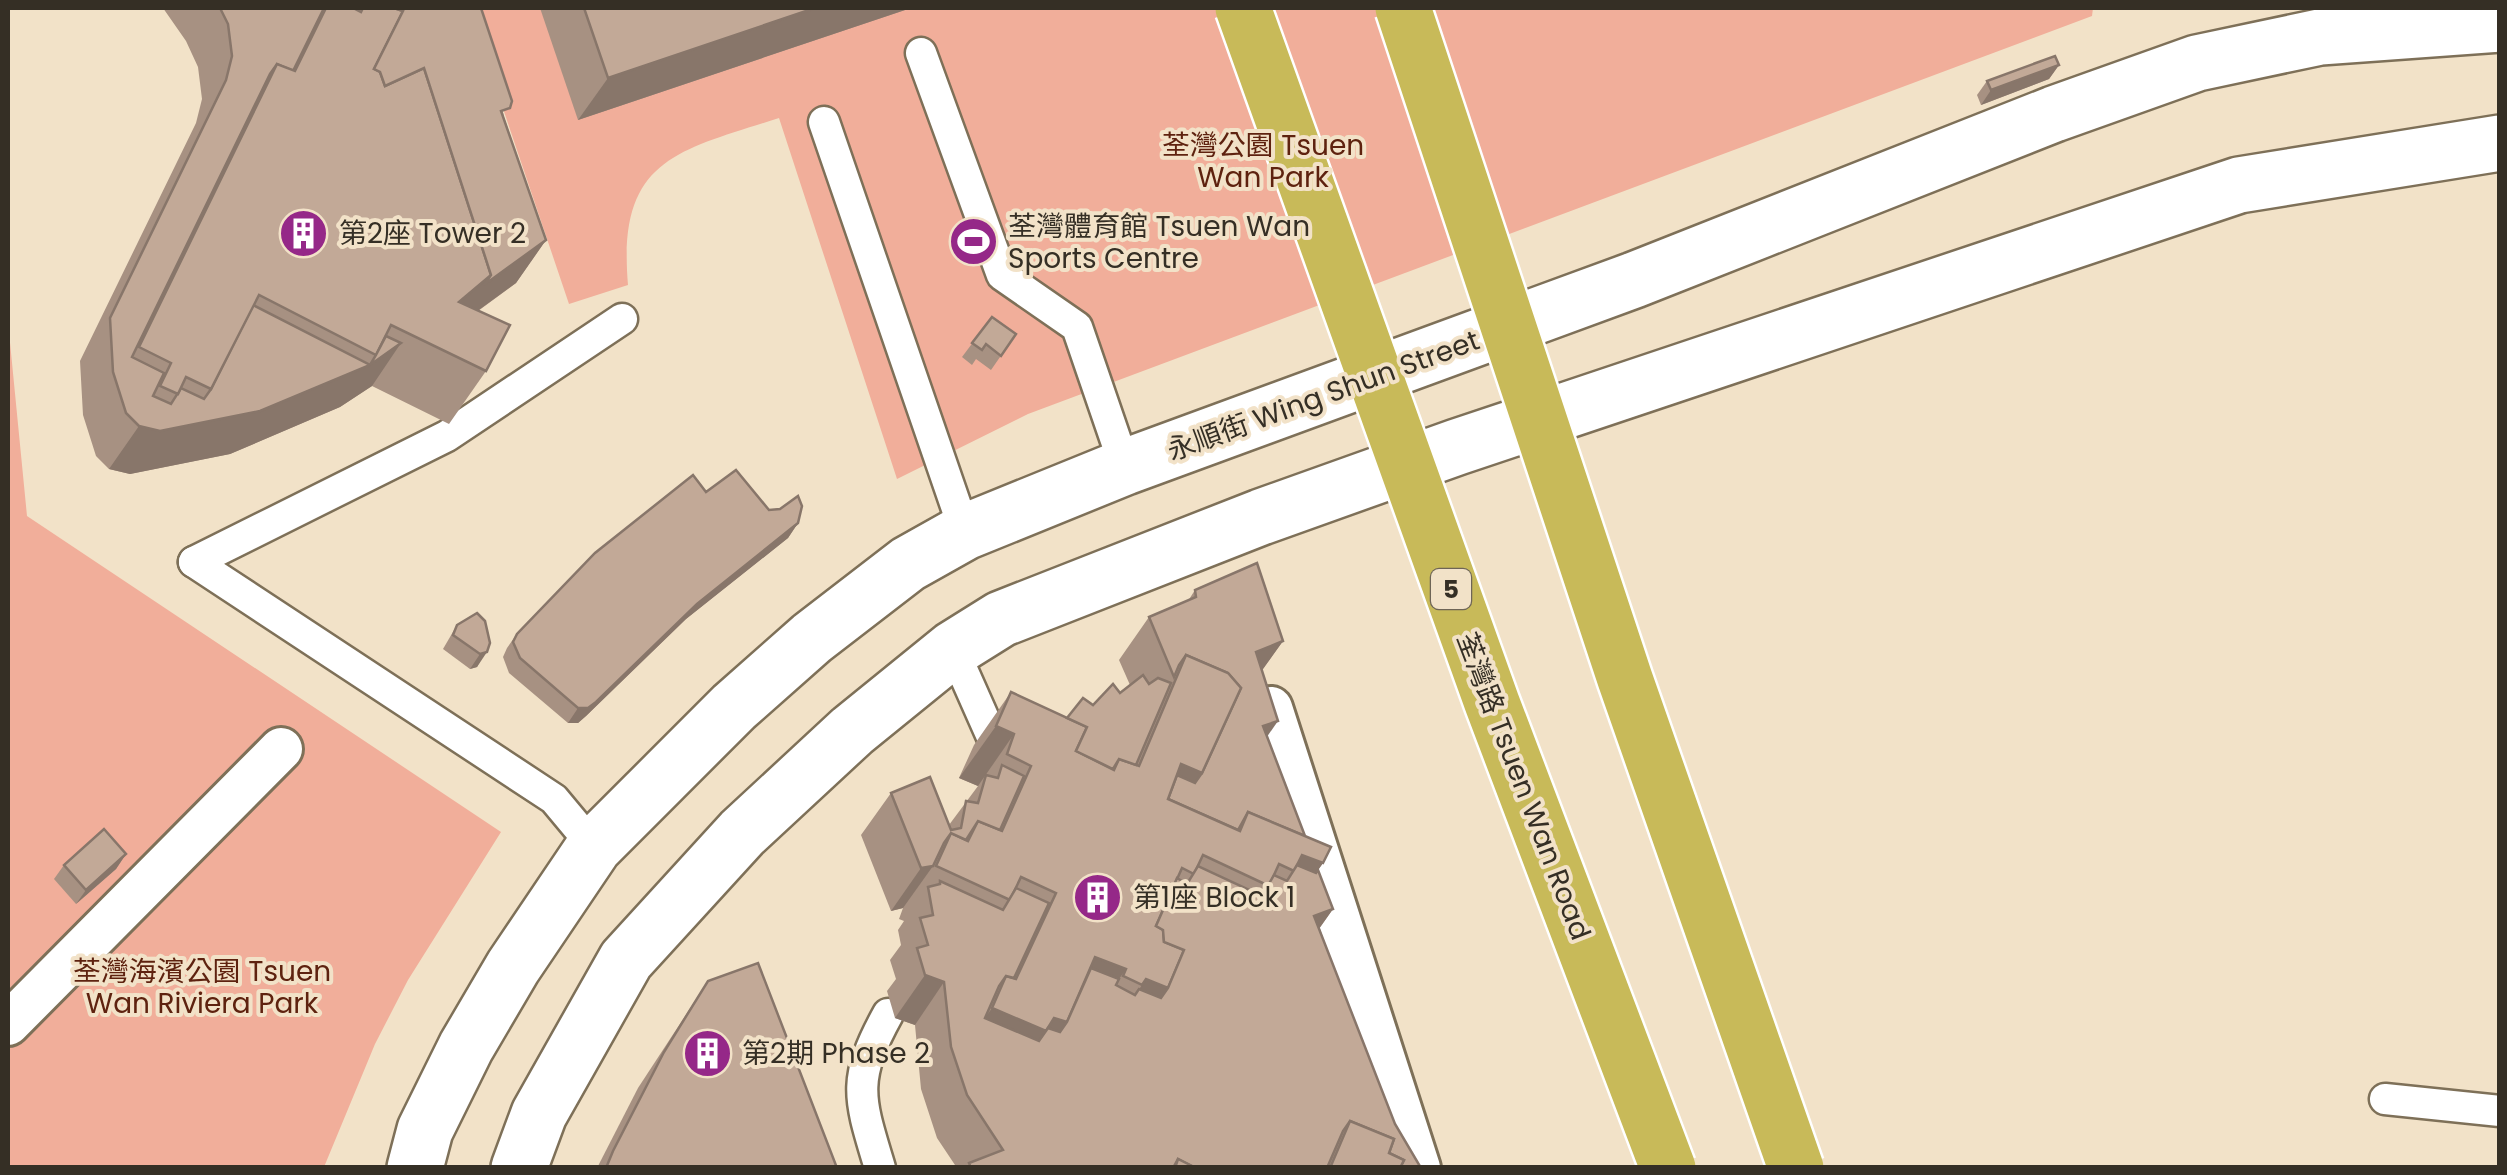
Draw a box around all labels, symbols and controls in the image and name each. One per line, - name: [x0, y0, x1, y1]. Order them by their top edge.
- park label: 荃灣公園 Tsuen Wan Park: [1162, 126, 1364, 197]
- building icon: 第2座 Tower 2: [278, 207, 330, 259]
- place label: 荃灣體育館 Tsuen Wan Sports Centre: [1008, 207, 1310, 278]
- place label: 第2座 Tower 2: [339, 214, 526, 253]
- sports icon: 荃灣體育館 Tsuen Wan Sports Centre: [947, 216, 999, 268]
- street label: 永順街 Wing Shun Street: [1162, 321, 1485, 470]
- road number: 5: [1431, 569, 1471, 609]
- street label: 荃灣路 Tsuen Wan Road: [1447, 627, 1600, 946]
- building icon: 第1座 Block 1: [1072, 871, 1124, 923]
- place label: 第1座 Block 1: [1133, 878, 1295, 917]
- park label: 荃灣海濱公園 Tsuen Wan Riviera Park: [73, 952, 331, 1023]
- building icon: 第2期 Phase 2: [681, 1027, 733, 1079]
- place label: 第2期 Phase 2: [742, 1034, 930, 1073]

